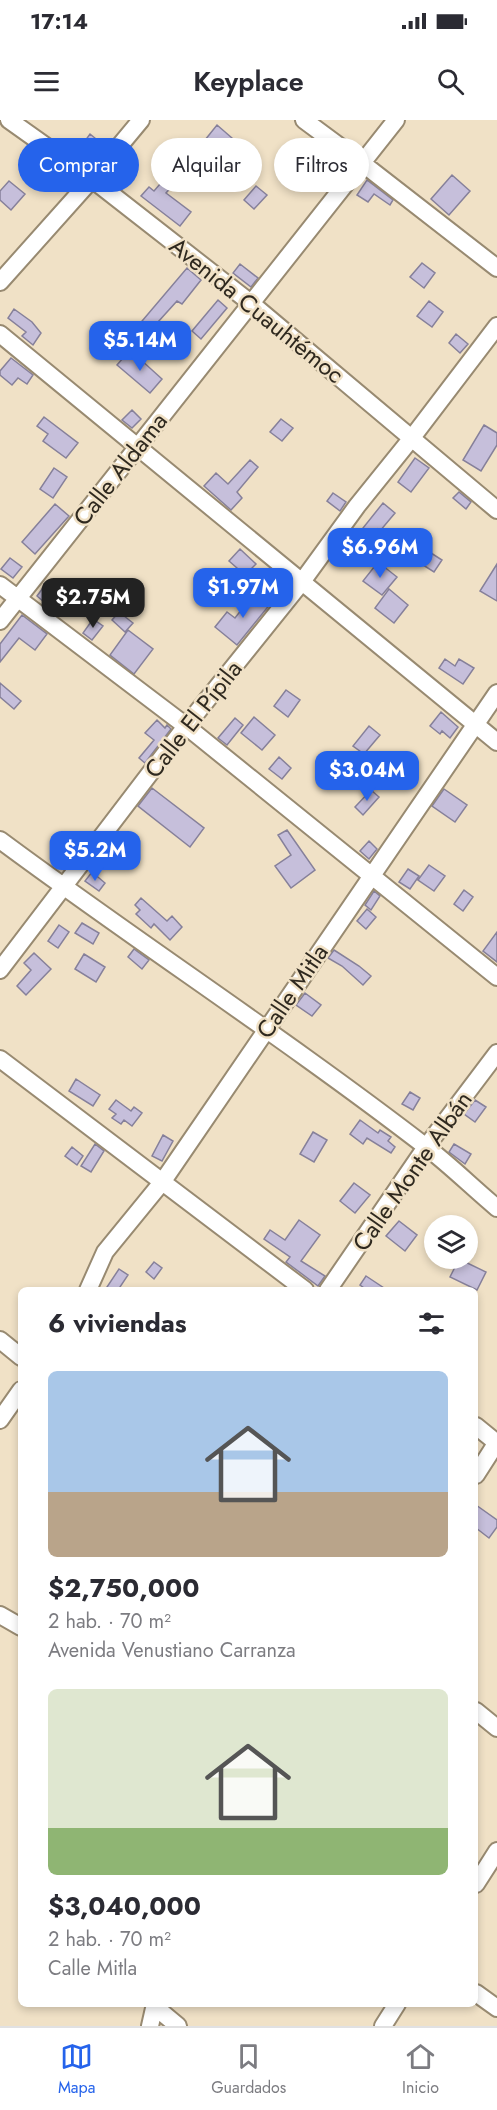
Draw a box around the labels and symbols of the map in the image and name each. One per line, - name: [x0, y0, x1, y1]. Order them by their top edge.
- street label: Avenida Cuauhtémoc: [162, 229, 352, 391]
- pin: $5.14M: [91, 321, 189, 372]
- street label: Calle Aldama: [65, 405, 175, 533]
- pin: $6.96M: [331, 528, 429, 579]
- pin: $1.97M: [194, 568, 292, 619]
- pin: $2.75M: [44, 578, 142, 629]
- street label: Calle El Pípila: [136, 653, 250, 785]
- pin: $3.04M: [318, 751, 416, 802]
- pin: $5.2M: [53, 831, 137, 882]
- street label: Calle Mitla: [248, 937, 336, 1045]
- street label: Calle Monte Albán: [344, 1084, 480, 1258]

